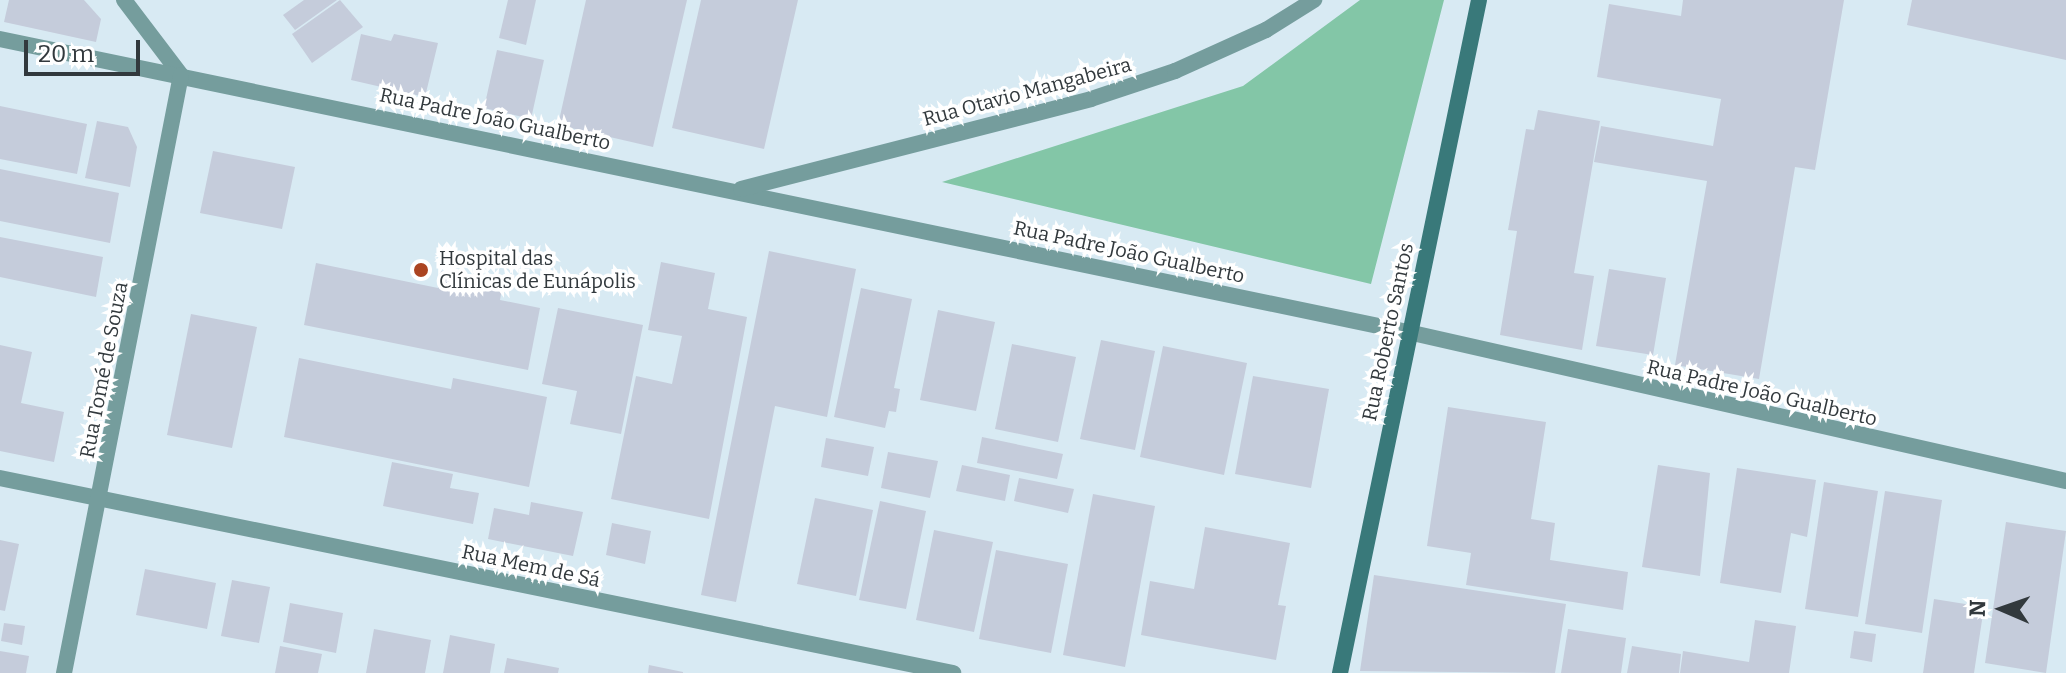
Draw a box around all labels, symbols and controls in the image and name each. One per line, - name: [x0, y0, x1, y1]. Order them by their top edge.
- scale bar: [28, 24, 144, 74]
- text: 20 m: [38, 40, 94, 68]
- street label: Rua Otavio Mangabeira: [920, 53, 1134, 131]
- street label: Rua Padre João Gualberto: [377, 83, 613, 155]
- street label: Rua Padre João Gualberto: [1011, 216, 1247, 288]
- street label: Rua Roberto Santos: [1357, 241, 1419, 423]
- place label: Hospital das Clínicas de Eunápolis: [439, 246, 636, 293]
- marker: Hospital das Clínicas de Eunápolis: [410, 259, 432, 281]
- street label: Rua Tomé de Souza: [75, 280, 133, 460]
- street label: Rua Padre João Gualberto: [1645, 355, 1879, 431]
- street label: Rua Mem de Sá: [460, 540, 602, 592]
- north arrow: [1962, 569, 2042, 649]
- text: N: [1964, 599, 1991, 617]

